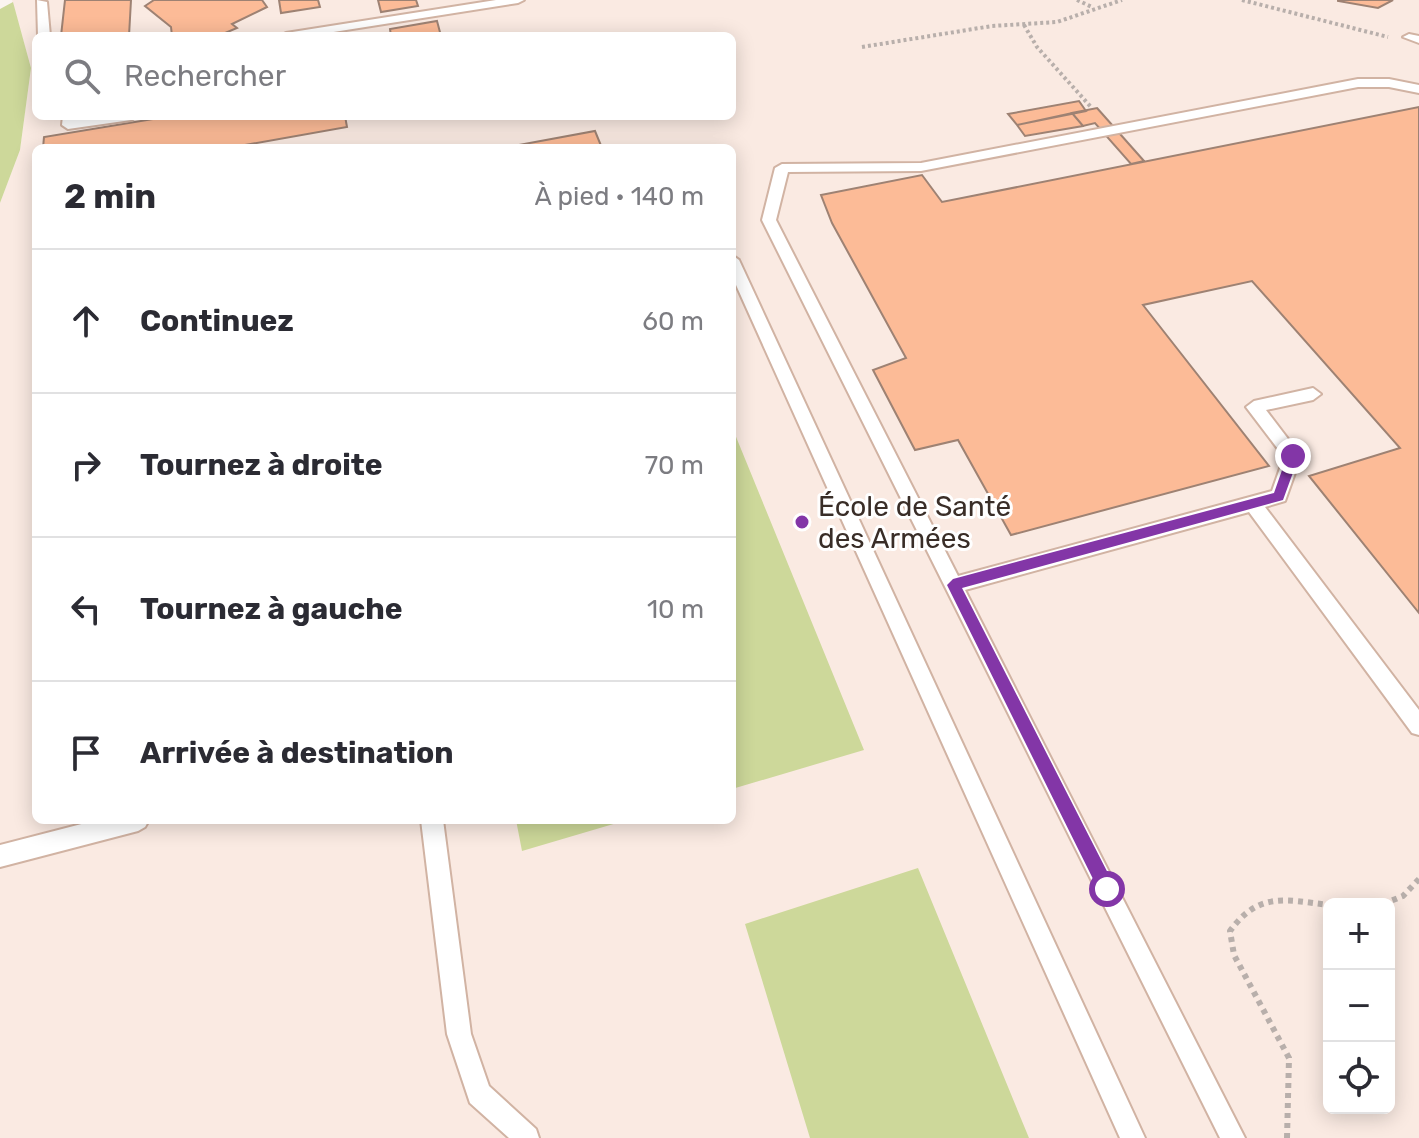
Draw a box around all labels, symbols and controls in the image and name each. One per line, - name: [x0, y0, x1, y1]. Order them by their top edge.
- search box: [32, 32, 736, 120]
- icon: search: [60, 54, 104, 98]
- text: Rechercher: [124, 58, 286, 94]
- text: 2 min: [64, 176, 156, 217]
- text: À pied · 140 m: [534, 181, 704, 212]
- icon: ahead: [64, 299, 108, 343]
- text: Continuez: [140, 303, 294, 339]
- text: 60 m: [642, 306, 704, 337]
- route end: [1275, 438, 1311, 474]
- icon: right: [64, 443, 108, 487]
- text: Tournez à droite: [140, 447, 383, 483]
- text: 70 m: [645, 450, 704, 481]
- place label: École de Santé des Armées: [818, 490, 1011, 555]
- marker: École de Santé des Armées: [793, 513, 811, 531]
- icon: left: [64, 587, 108, 631]
- text: Tournez à gauche: [140, 591, 403, 627]
- text: 10 m: [647, 594, 704, 625]
- icon: arrive: [64, 731, 108, 775]
- text: Arrivée à destination: [140, 735, 454, 771]
- route start: [1089, 871, 1125, 907]
- map controls: [1323, 898, 1395, 1114]
- button: +: [1323, 898, 1395, 970]
- button: −: [1323, 970, 1395, 1042]
- button: locate: [1323, 1042, 1395, 1114]

